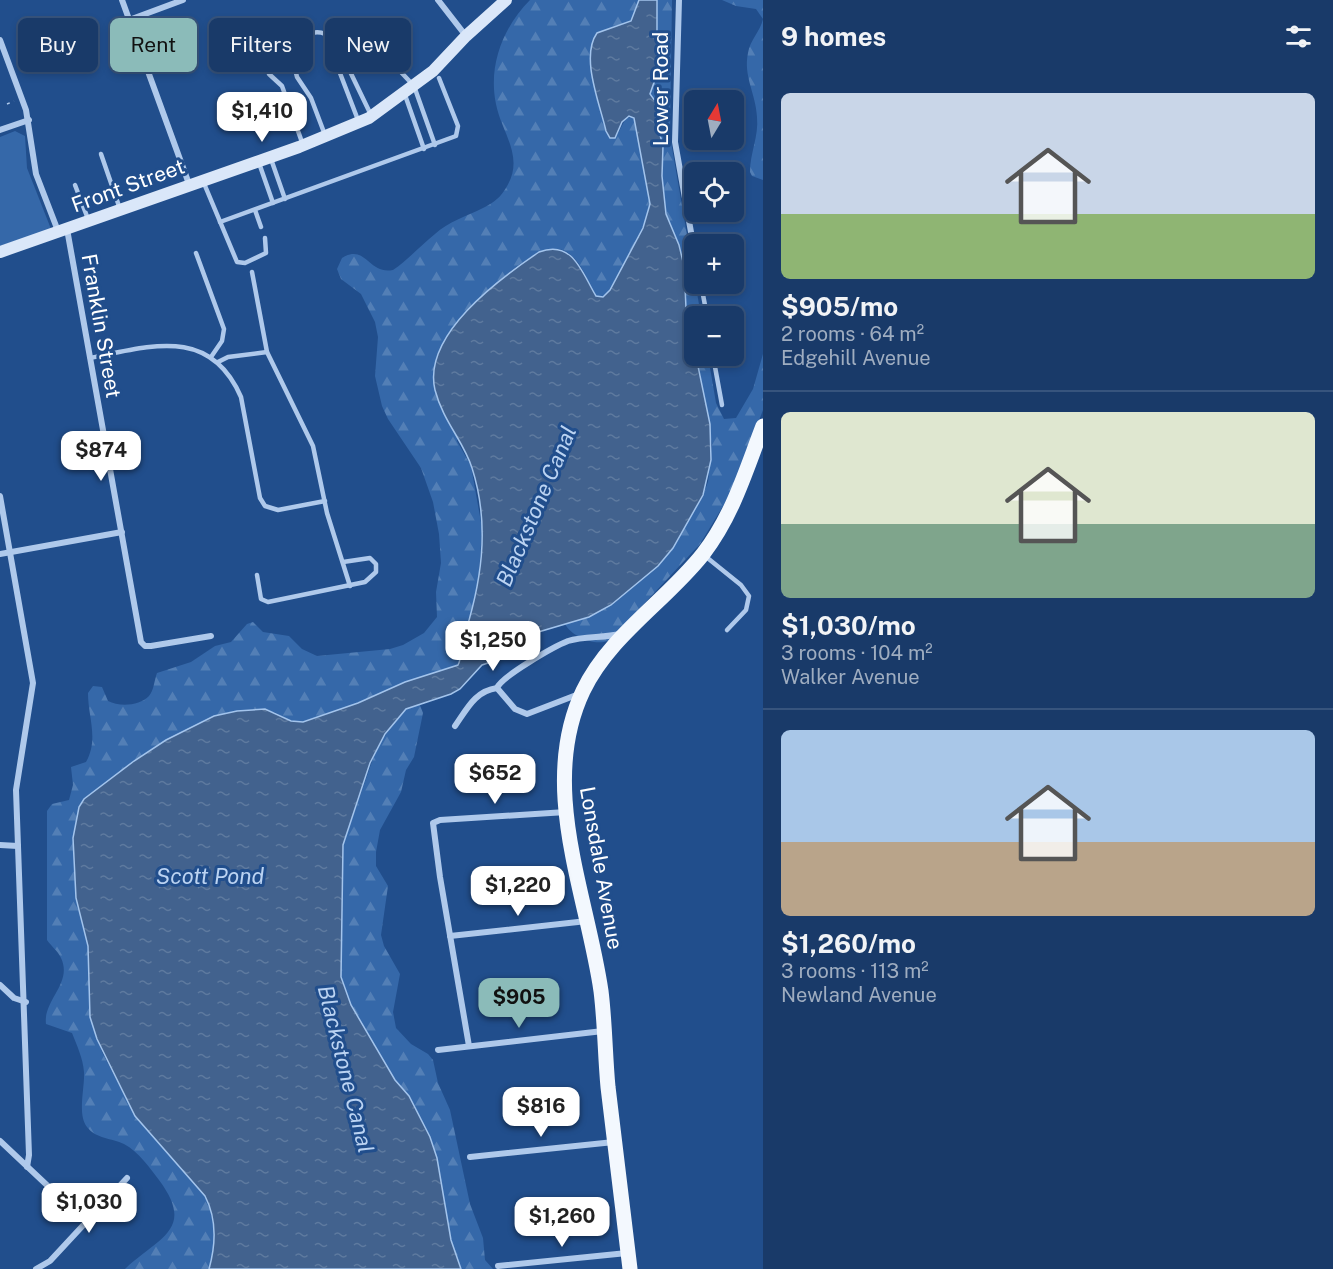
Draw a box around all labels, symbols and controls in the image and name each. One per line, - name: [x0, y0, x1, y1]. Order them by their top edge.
- chip: Buy: [18, 18, 98, 72]
- chip: Rent: [110, 18, 197, 72]
- chip: Filters: [209, 18, 313, 72]
- chip: New: [325, 18, 411, 72]
- icon: filters: [1282, 20, 1315, 53]
- text: 9 homes: [781, 21, 886, 52]
- street label: Lower Road: [648, 32, 673, 146]
- north arrow: [684, 90, 744, 150]
- map controls: [684, 90, 744, 366]
- pin: $1,410: [213, 92, 311, 143]
- text: $1,410: [231, 99, 293, 123]
- icon: home: [994, 132, 1102, 240]
- street label: Front Street: [68, 153, 188, 218]
- button: locate: [684, 162, 744, 222]
- button: +: [684, 234, 744, 294]
- street label: Franklin Street: [77, 252, 126, 400]
- text: $905/mo: [781, 291, 898, 322]
- button: −: [684, 306, 744, 366]
- text: 2 rooms · 64 m²: [781, 322, 924, 346]
- text: Edgehill Avenue: [781, 346, 931, 370]
- water label: Blackstone Canal: [490, 422, 582, 590]
- pin: $874: [65, 431, 137, 482]
- text: $874: [75, 438, 127, 462]
- icon: home: [994, 451, 1102, 559]
- text: $1,030/mo: [781, 610, 916, 641]
- pin: $1,250: [444, 621, 542, 672]
- text: $1,250: [459, 628, 527, 652]
- text: 3 rooms · 104 m²: [781, 641, 933, 665]
- text: Walker Avenue: [781, 665, 920, 689]
- pin: $652: [459, 754, 531, 805]
- text: $652: [468, 761, 522, 785]
- icon: home: [994, 769, 1102, 877]
- street label: Lonsdale Avenue: [575, 784, 628, 951]
- water label: Scott Pond: [156, 863, 264, 889]
- pin: $1,220: [469, 866, 567, 917]
- text: $1,220: [485, 873, 551, 897]
- text: $1,260/mo: [781, 928, 916, 959]
- text: 3 rooms · 113 m²: [781, 959, 929, 983]
- pin: $905: [483, 978, 555, 1029]
- water label: Blackstone Canal: [313, 983, 379, 1155]
- text: Newland Avenue: [781, 983, 937, 1007]
- text: $905: [492, 985, 546, 1009]
- pin: $816: [505, 1087, 577, 1138]
- text: $816: [517, 1094, 565, 1118]
- pin: $1,030: [40, 1183, 138, 1234]
- text: $1,030: [56, 1190, 122, 1214]
- pin: $1,260: [513, 1197, 611, 1248]
- text: $1,260: [529, 1204, 595, 1228]

